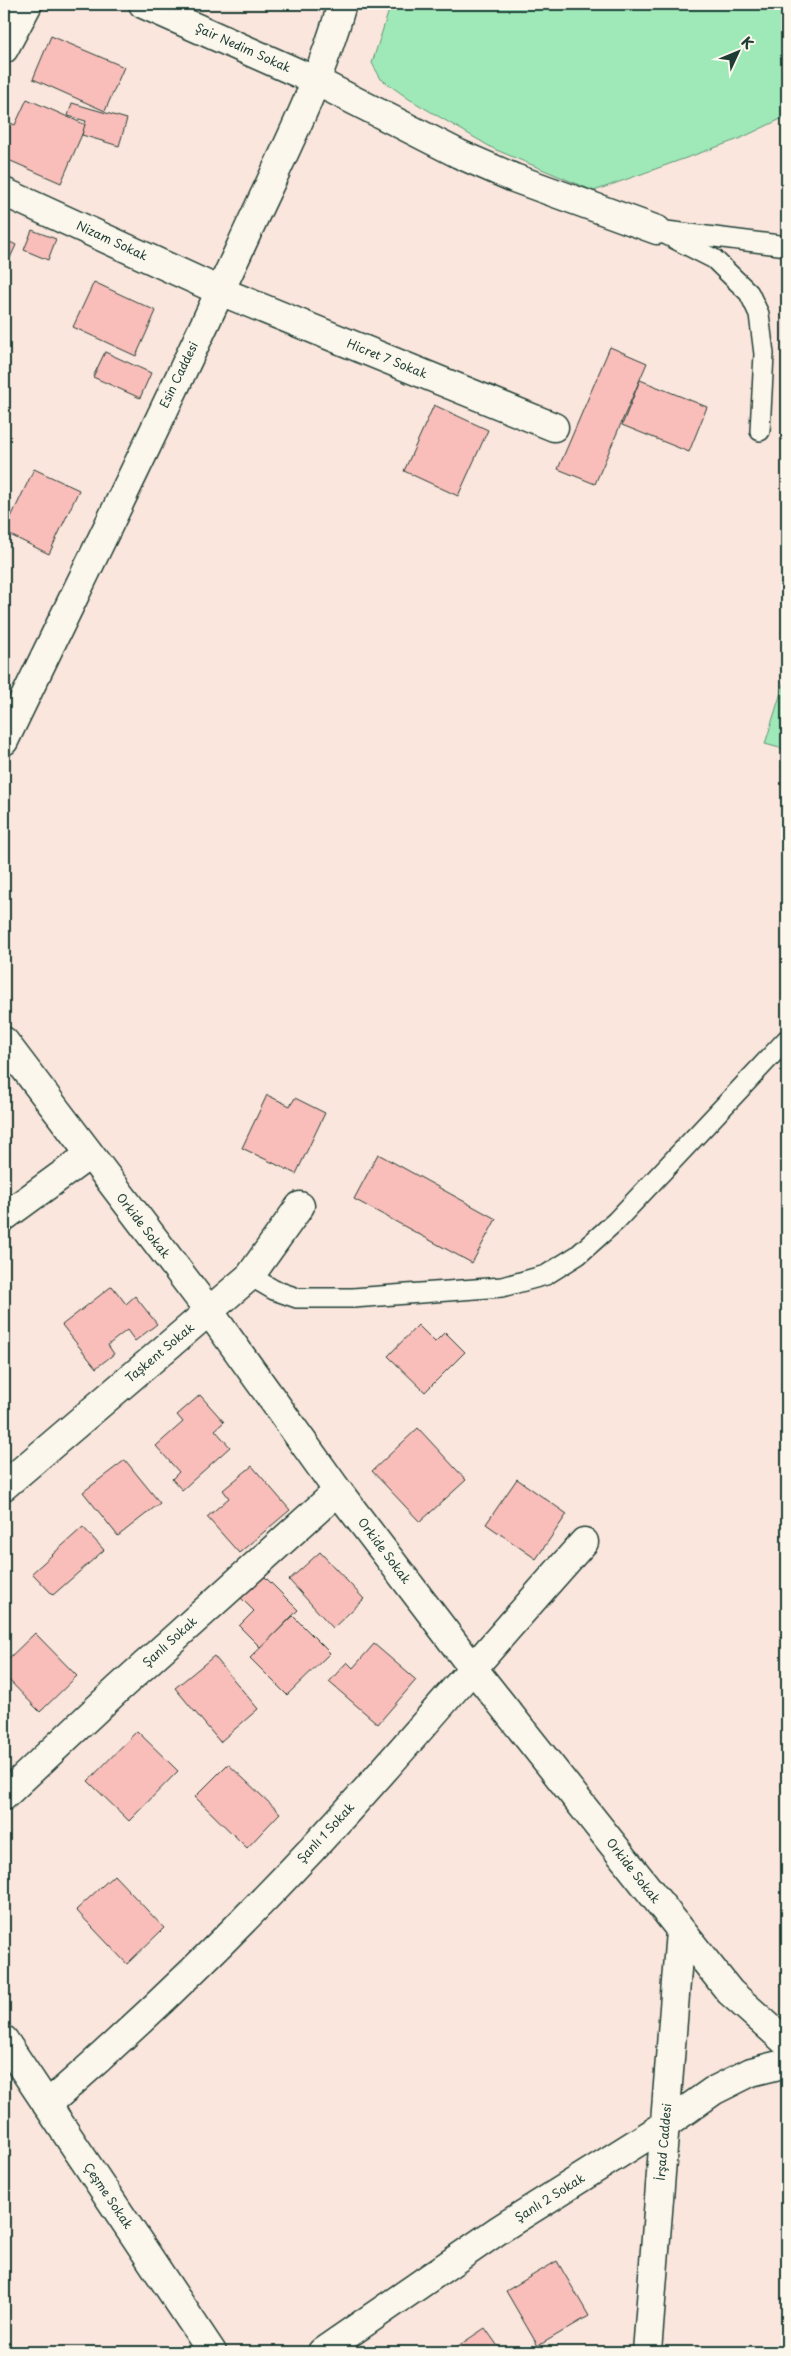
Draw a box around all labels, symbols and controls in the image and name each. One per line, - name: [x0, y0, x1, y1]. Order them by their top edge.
- street label: Şair Nedim Sokak: [193, 18, 294, 76]
- north arrow: [714, 28, 764, 78]
- text: K: [737, 32, 759, 54]
- street label: Nizam Sokak: [74, 216, 151, 265]
- street label: Hicret 7 Sokak: [344, 334, 430, 382]
- street label: Esin Caddesi: [154, 338, 202, 411]
- street label: Orkide Sokak: [113, 1189, 175, 1262]
- street label: Taşkent Sokak: [121, 1318, 198, 1386]
- street label: Orkide Sokak: [354, 1514, 416, 1587]
- street label: Şanlı Sokak: [138, 1612, 201, 1671]
- street label: Şanlı 1 Sokak: [293, 1798, 358, 1867]
- street label: Orkide Sokak: [603, 1834, 665, 1907]
- street label: İrşad Caddesi: [651, 2103, 675, 2181]
- street label: Çeşme Sokak: [80, 2159, 138, 2232]
- street label: Şanlı 2 Sokak: [511, 2168, 588, 2226]

